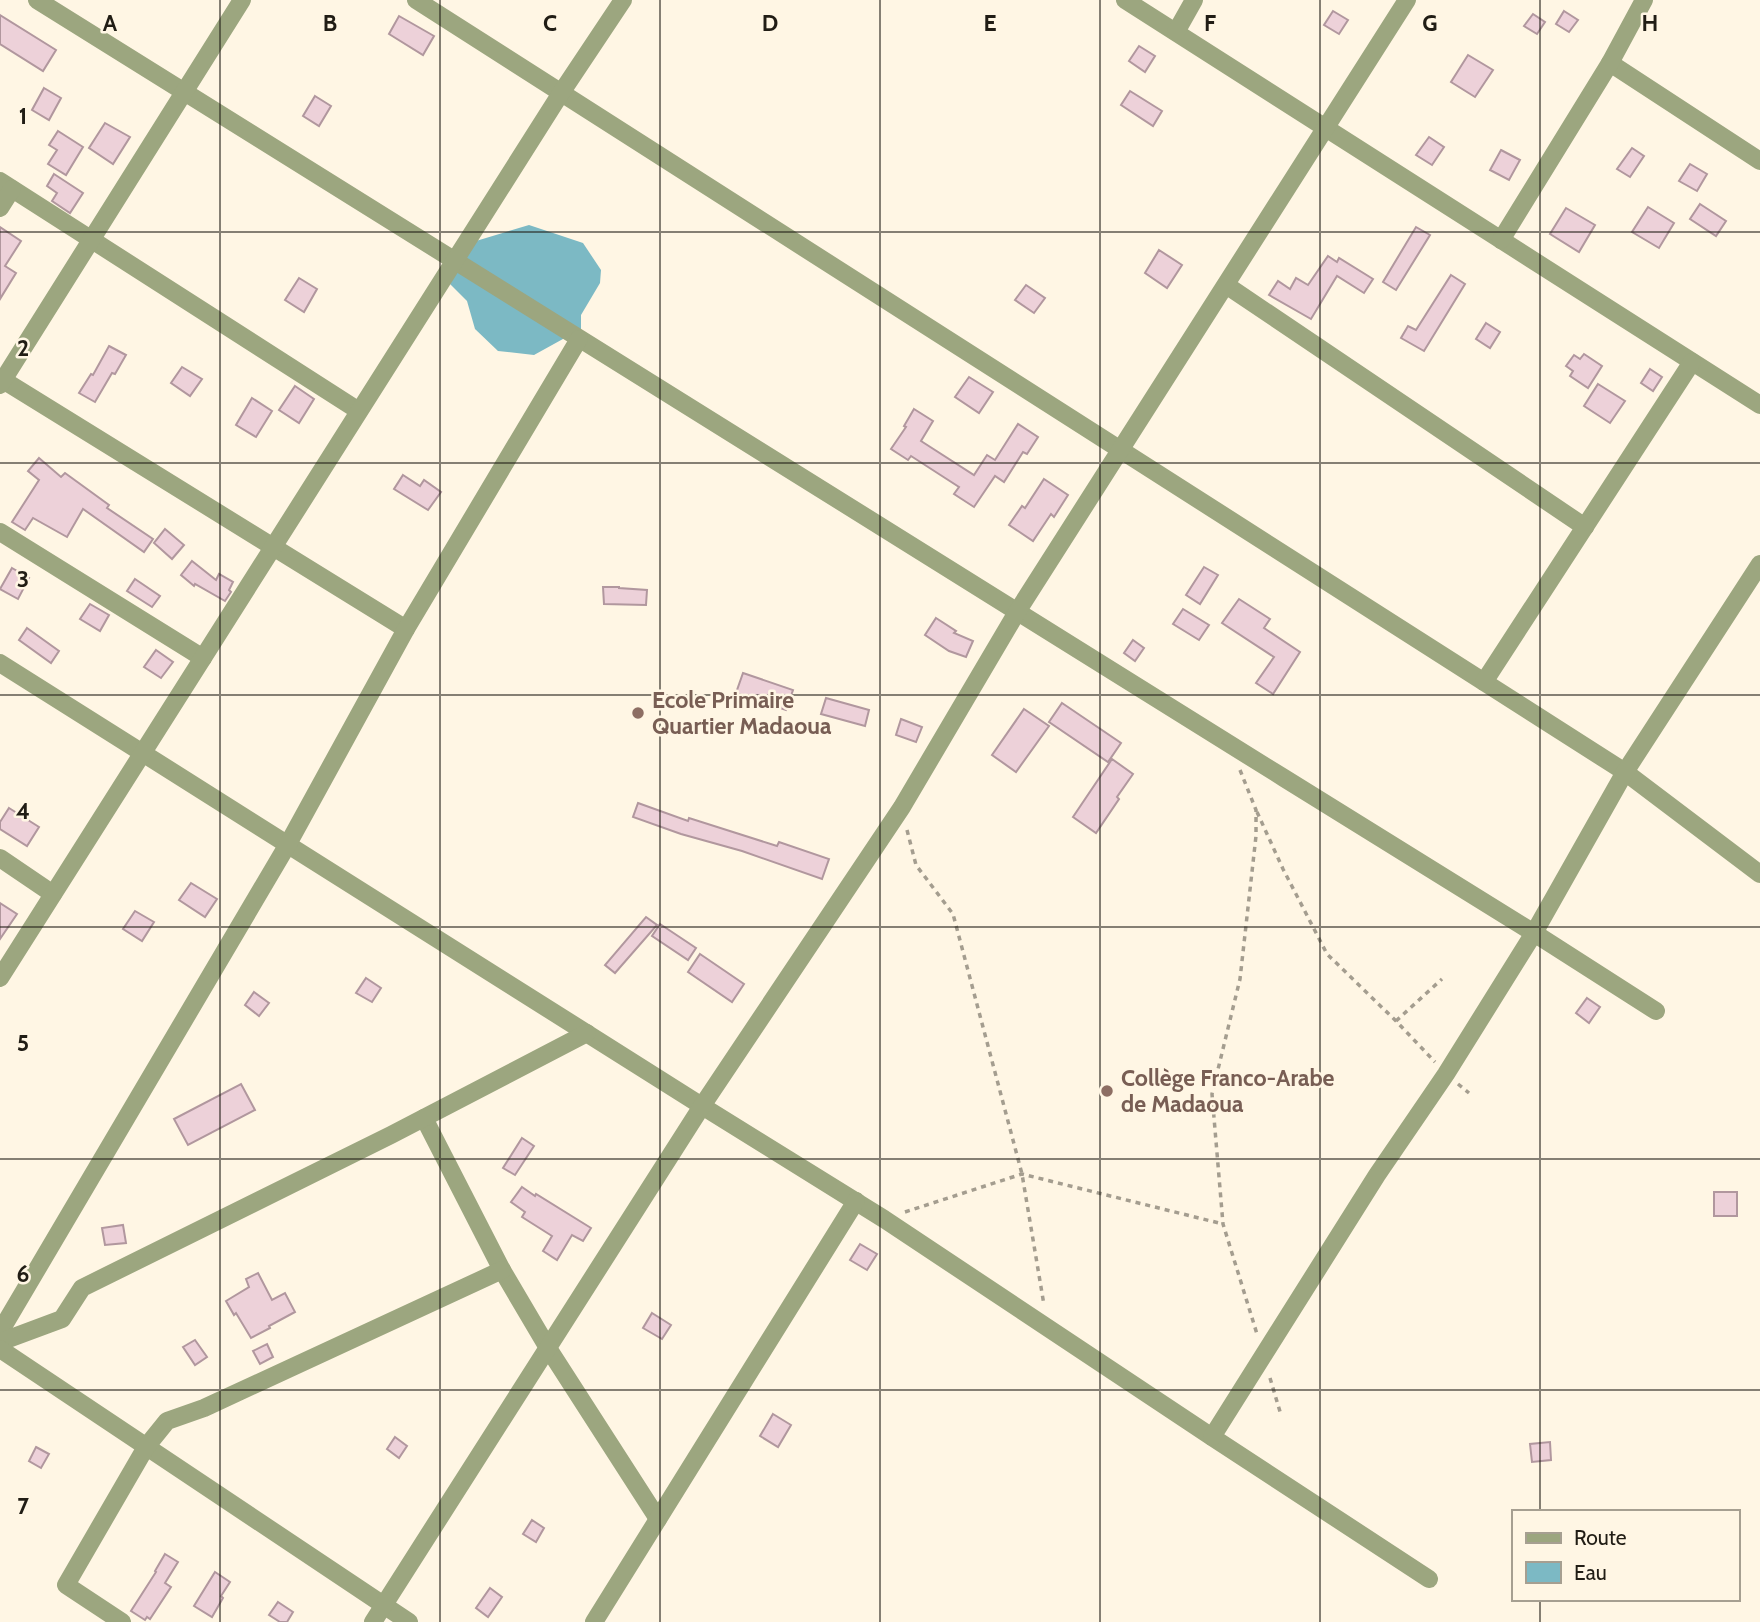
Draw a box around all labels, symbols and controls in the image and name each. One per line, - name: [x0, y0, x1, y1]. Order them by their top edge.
- text: A: [103, 9, 118, 37]
- text: B: [323, 9, 337, 37]
- text: C: [543, 9, 557, 37]
- text: D: [762, 9, 778, 37]
- text: E: [983, 9, 997, 37]
- text: F: [1204, 9, 1216, 37]
- text: G: [1422, 9, 1438, 37]
- text: H: [1642, 9, 1658, 37]
- text: 1: [19, 102, 27, 130]
- text: 2: [17, 334, 29, 362]
- text: 3: [17, 565, 29, 593]
- place label: Ecole Primaire Quartier Madaoua: [652, 686, 832, 740]
- marker: Ecole Primaire Quartier Madaoua: [630, 705, 646, 721]
- text: 4: [16, 797, 30, 825]
- text: 5: [17, 1029, 29, 1057]
- place label: Collège Franco-Arabe de Madaoua: [1121, 1064, 1335, 1118]
- marker: Collège Franco-Arabe de Madaoua: [1099, 1083, 1115, 1099]
- text: 6: [17, 1260, 29, 1288]
- text: 7: [17, 1492, 29, 1520]
- legend: [1512, 1510, 1739, 1601]
- text: Route: [1574, 1525, 1627, 1550]
- text: Eau: [1574, 1560, 1607, 1585]

